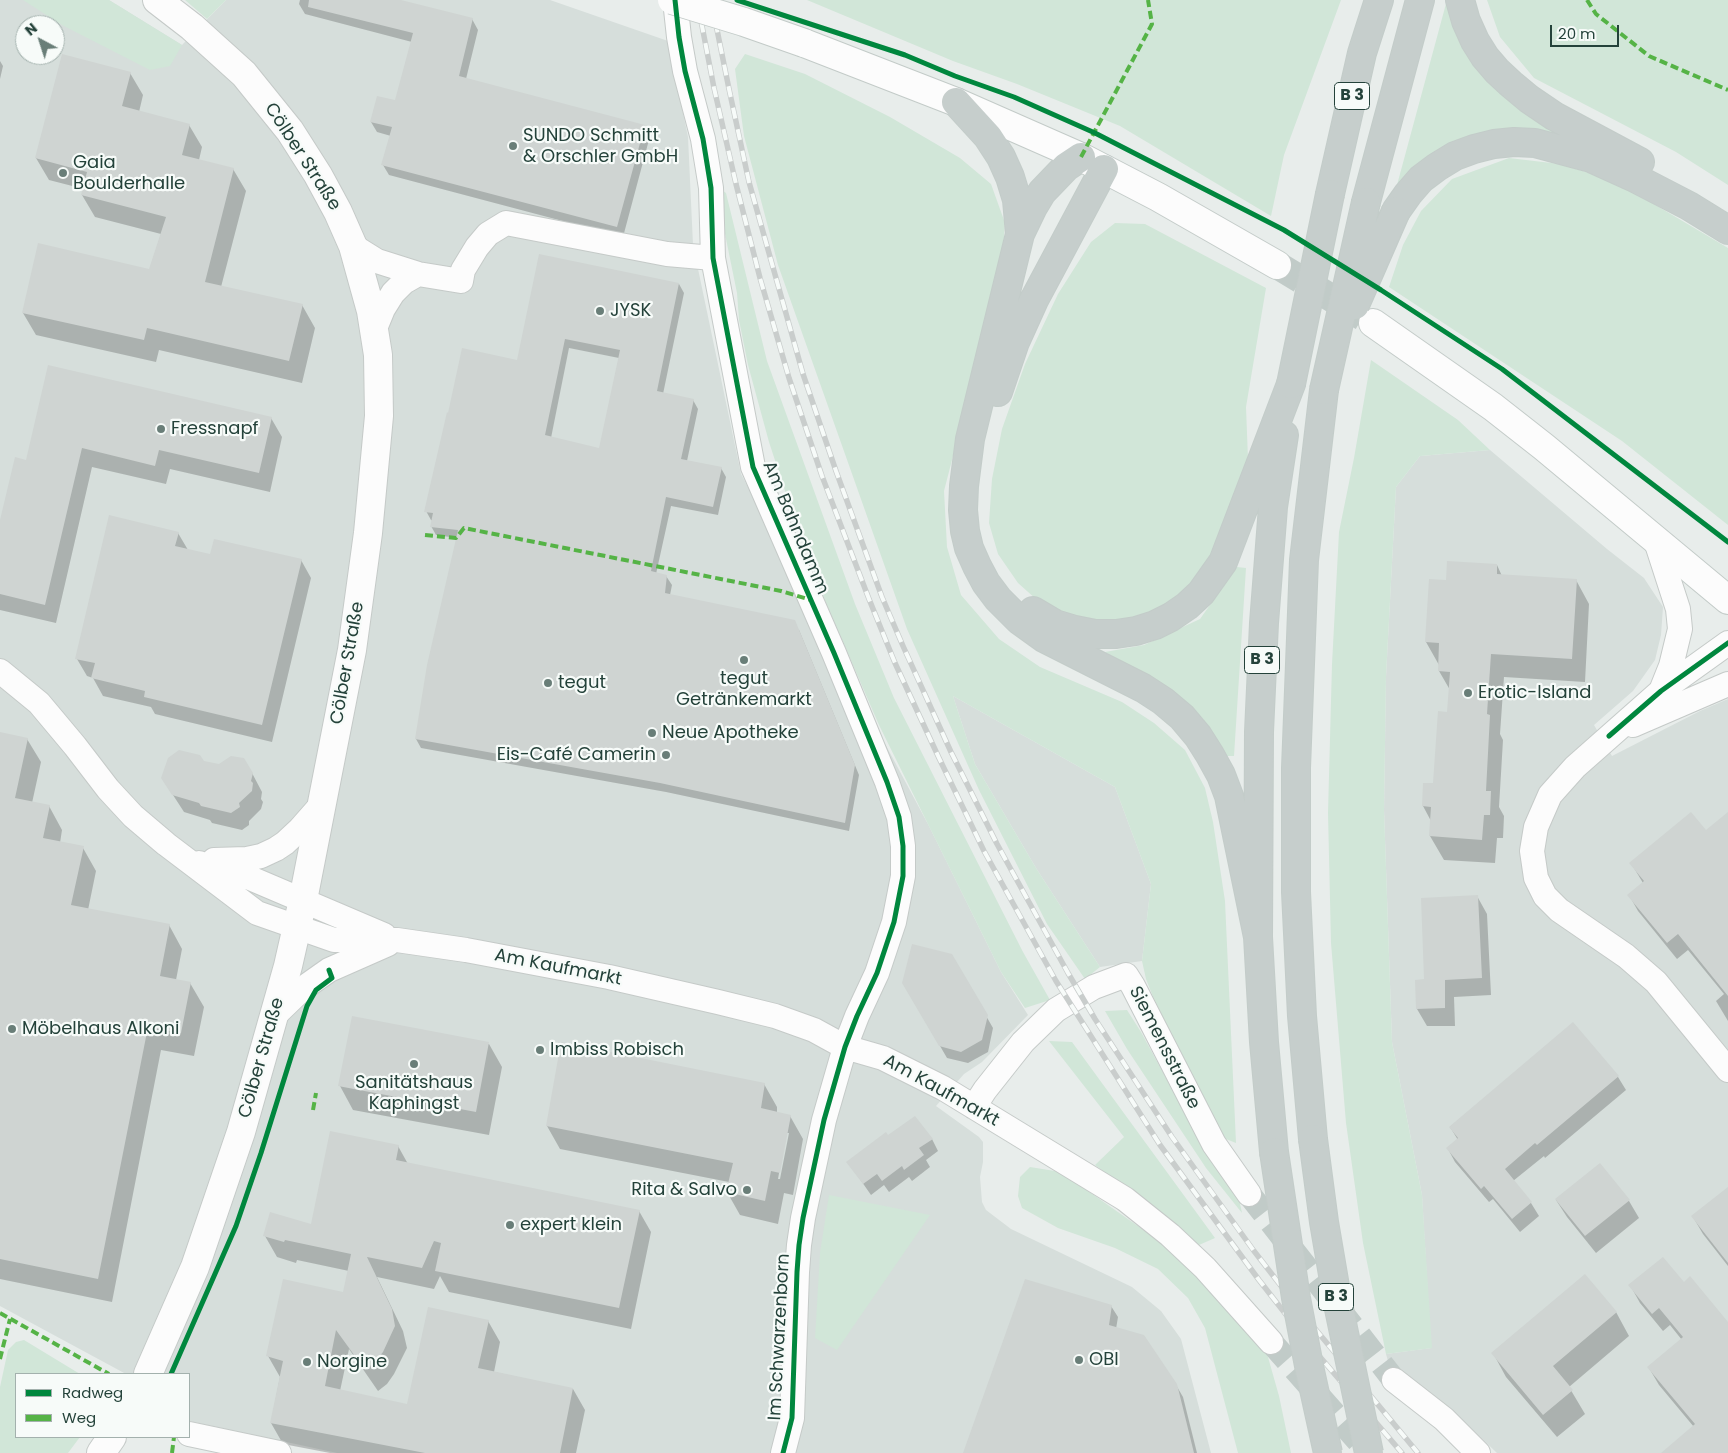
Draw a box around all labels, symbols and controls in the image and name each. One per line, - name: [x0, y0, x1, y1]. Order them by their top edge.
- north arrow: [15, 15, 65, 65]
- scale bar: [1553, 15, 1622, 47]
- text: N: [21, 18, 41, 40]
- text: 20 m: [1558, 23, 1596, 44]
- road number: B 3: [1334, 82, 1370, 110]
- street label: Cölber Straße: [259, 99, 345, 215]
- place label: SUNDO Schmitt & Orschler GmbH: [523, 125, 678, 168]
- marker: SUNDO Schmitt & Orschler GmbH: [507, 140, 519, 152]
- place label: Gaia Boulderhalle: [73, 152, 185, 194]
- marker: Gaia Boulderhalle: [57, 167, 69, 179]
- place label: JYSK: [610, 300, 651, 322]
- marker: JYSK: [594, 305, 606, 317]
- place label: Fressnapf: [171, 418, 259, 440]
- marker: Fressnapf: [155, 423, 167, 435]
- street label: Am Bahndamm: [757, 458, 833, 598]
- street label: Cölber Straße: [327, 600, 369, 726]
- road number: B 3: [1244, 646, 1280, 674]
- marker: tegut Getränkemarkt: [738, 654, 750, 666]
- place label: tegut Getränkemarkt: [676, 668, 812, 711]
- place label: tegut: [558, 672, 606, 694]
- marker: tegut: [542, 677, 554, 689]
- place label: Erotic-Island: [1478, 682, 1591, 704]
- marker: Erotic-Island: [1462, 687, 1474, 699]
- place label: Neue Apotheke: [662, 722, 799, 744]
- marker: Neue Apotheke: [646, 727, 658, 739]
- place label: Eis-Café Camerin: [497, 744, 656, 766]
- marker: Eis-Café Camerin: [660, 749, 672, 761]
- street label: Am Kaufmarkt: [493, 945, 623, 991]
- street label: Siemensstraße: [1124, 983, 1204, 1113]
- street label: Cölber Straße: [235, 995, 289, 1121]
- place label: Möbelhaus Alkoni: [22, 1018, 179, 1040]
- marker: Möbelhaus Alkoni: [6, 1023, 18, 1035]
- place label: Imbiss Robisch: [550, 1039, 684, 1061]
- marker: Imbiss Robisch: [534, 1044, 546, 1056]
- street label: Am Kaufmarkt: [879, 1050, 1003, 1132]
- marker: Sanitätshaus Kaphingst: [408, 1058, 420, 1070]
- place label: Sanitätshaus Kaphingst: [355, 1072, 473, 1114]
- place label: Rita & Salvo: [631, 1179, 737, 1201]
- marker: Rita & Salvo: [741, 1184, 753, 1196]
- place label: expert klein: [520, 1214, 622, 1236]
- marker: expert klein: [504, 1219, 516, 1231]
- street label: Im Schwarzenborn: [765, 1253, 795, 1421]
- road number: B 3: [1318, 1284, 1354, 1310]
- place label: OBI: [1089, 1349, 1119, 1371]
- place label: Norgine: [317, 1351, 387, 1373]
- marker: OBI: [1073, 1354, 1085, 1366]
- marker: Norgine: [301, 1356, 313, 1368]
- legend: [15, 1373, 190, 1438]
- text: Radweg: [62, 1382, 123, 1403]
- text: Weg: [62, 1407, 96, 1428]

